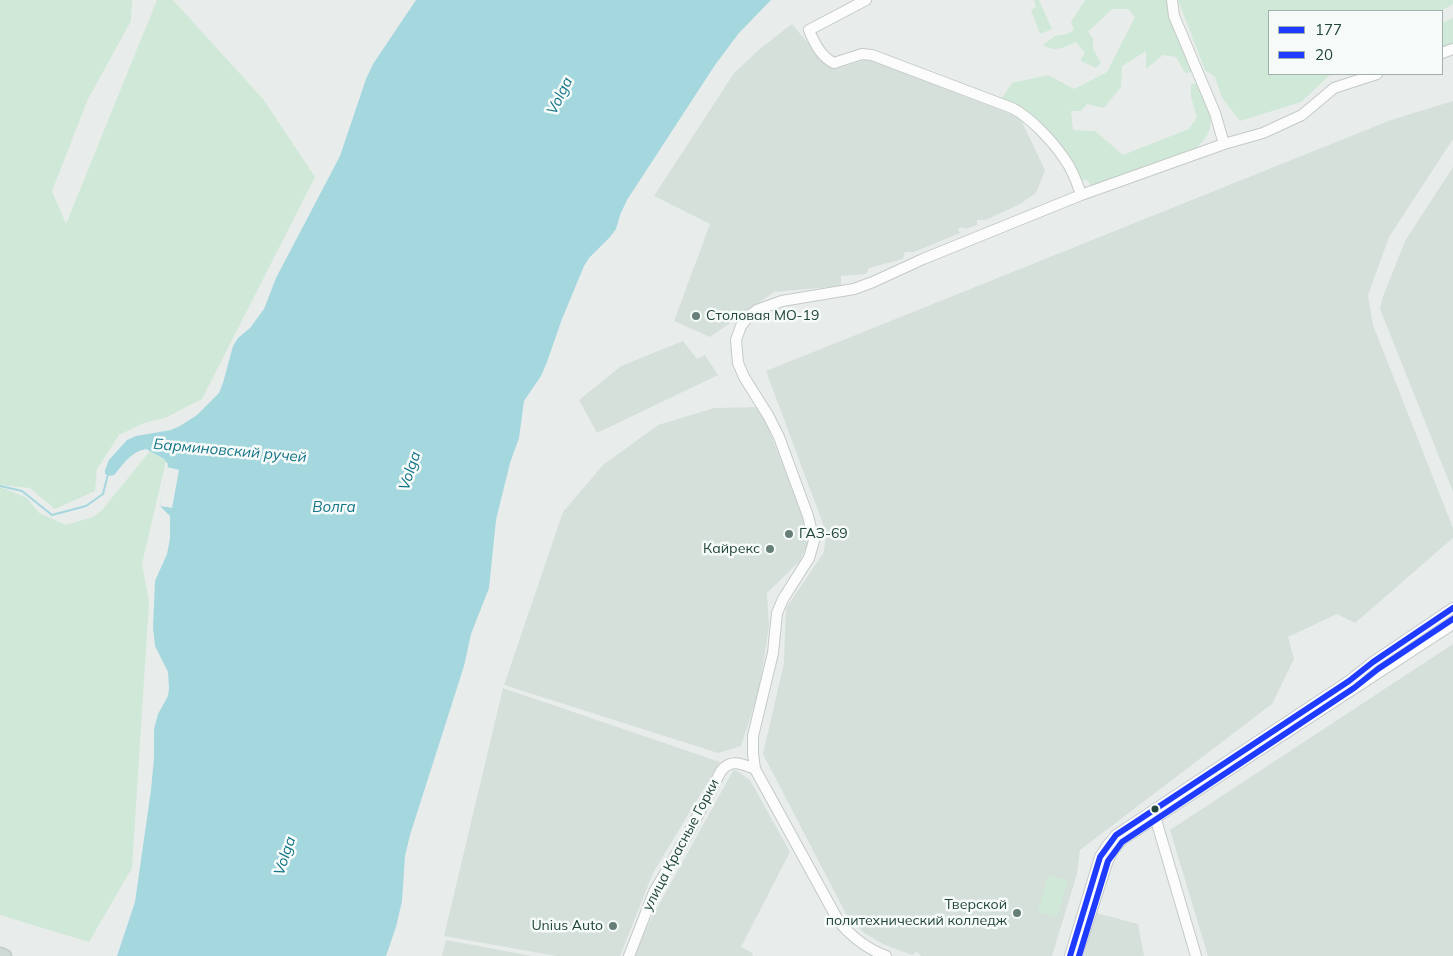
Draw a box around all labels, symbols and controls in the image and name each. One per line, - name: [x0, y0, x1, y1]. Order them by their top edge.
- legend: [1268, 10, 1443, 75]
- text: 177: [1315, 20, 1342, 39]
- text: 20: [1315, 45, 1333, 64]
- water label: Volga: [543, 74, 577, 118]
- place label: Столовая МО-19: [706, 308, 819, 324]
- marker: Столовая МО-19: [690, 310, 702, 322]
- water label: Барминовский ручей: [153, 435, 307, 467]
- water label: Volga: [395, 449, 425, 493]
- water label: Волга: [312, 498, 356, 516]
- place label: ГАЗ-69: [799, 526, 848, 542]
- marker: ГАЗ-69: [783, 528, 795, 540]
- place label: Кайрекс: [703, 541, 760, 557]
- marker: Кайрекс: [764, 543, 776, 555]
- street label: улица Красные Горки: [639, 776, 723, 914]
- unlabelled marker: [1150, 804, 1160, 814]
- water label: Volga: [270, 834, 300, 878]
- place label: Тверской политехнический колледж: [826, 897, 1007, 930]
- marker: Тверской политехнический колледж: [1011, 907, 1023, 919]
- place label: Unius Auto: [531, 918, 603, 934]
- marker: Unius Auto: [607, 920, 619, 932]

